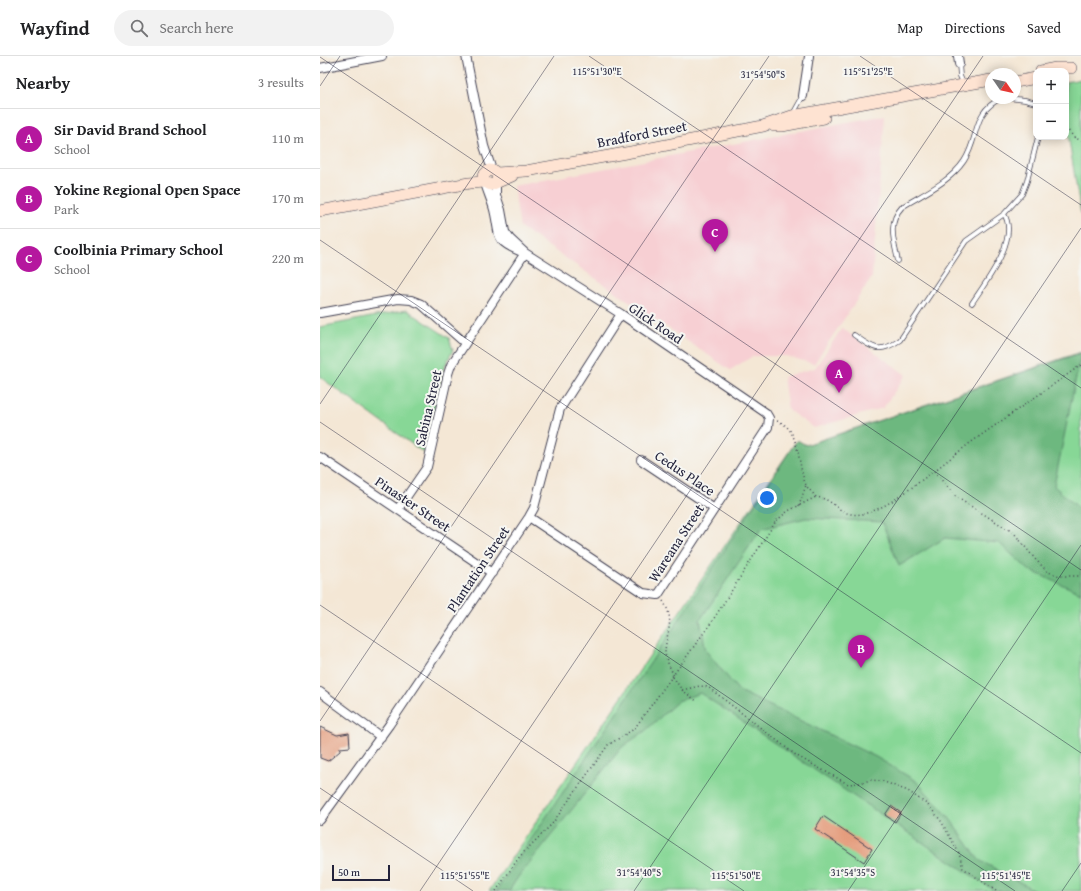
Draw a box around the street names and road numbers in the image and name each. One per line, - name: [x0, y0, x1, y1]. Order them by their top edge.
- street label: Bradford Street: [595, 116, 689, 152]
- street label: Glick Road: [625, 297, 688, 349]
- street label: Sabina Street: [410, 368, 446, 448]
- street label: Cedus Place: [651, 445, 719, 501]
- street label: Pinaster Street: [371, 471, 455, 537]
- street label: Wareana Street: [643, 500, 709, 586]
- street label: Plantation Street: [442, 522, 514, 616]

